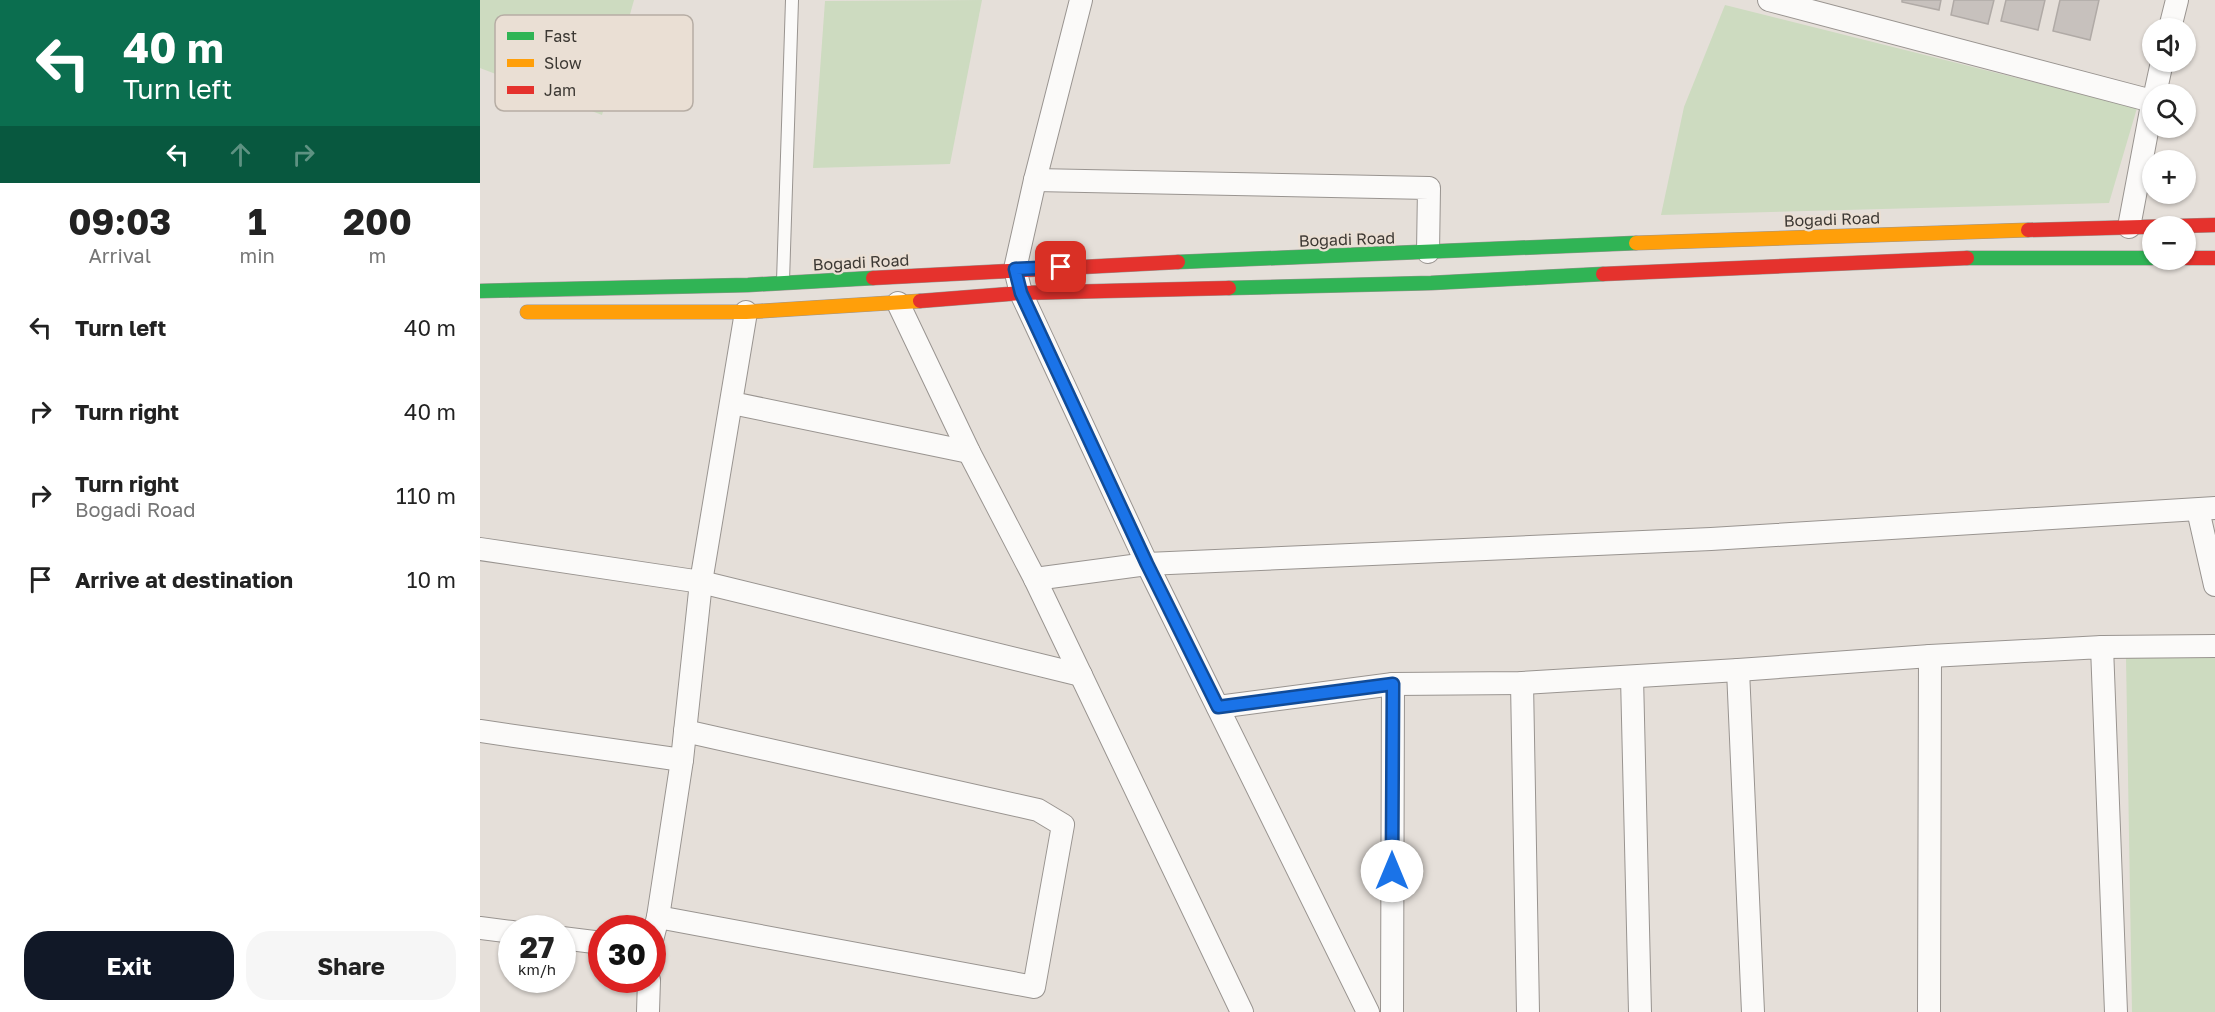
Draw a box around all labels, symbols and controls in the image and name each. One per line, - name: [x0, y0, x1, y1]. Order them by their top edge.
- legend: [495, 15, 693, 111]
- map controls: [2142, 18, 2196, 270]
- button: sound: [2142, 18, 2196, 72]
- text: 40 m: [123, 22, 224, 72]
- icon: left: [24, 24, 102, 102]
- text: Fast: [544, 26, 577, 46]
- text: Slow: [544, 53, 582, 73]
- text: Turn left: [123, 73, 232, 105]
- text: Jam: [544, 80, 576, 100]
- button: search: [2142, 84, 2196, 138]
- icon: left: [161, 138, 194, 171]
- icon: ahead: [224, 138, 257, 171]
- icon: right: [287, 138, 320, 171]
- button: +: [2142, 150, 2196, 204]
- text: 09:03: [68, 200, 171, 243]
- text: 1: [248, 200, 266, 243]
- text: 200: [343, 200, 412, 243]
- street label: Bogadi Road: [1783, 207, 1881, 231]
- button: −: [2142, 216, 2196, 270]
- street label: Bogadi Road: [1298, 227, 1396, 251]
- pin: [1035, 241, 1086, 292]
- text: Arrival: [88, 243, 151, 267]
- text: min: [239, 243, 275, 267]
- text: m: [369, 243, 386, 267]
- street label: Bogadi Road: [812, 249, 910, 275]
- icon: arrive: [1044, 250, 1077, 283]
- icon: left: [24, 311, 57, 344]
- text: Turn left: [75, 314, 166, 341]
- text: 40 m: [404, 314, 456, 341]
- icon: right: [24, 395, 57, 428]
- text: Turn right: [75, 398, 179, 425]
- text: 40 m: [404, 398, 456, 425]
- text: Turn right: [75, 470, 179, 497]
- icon: right: [24, 479, 57, 512]
- text: 110 m: [396, 482, 456, 509]
- text: Bogadi Road: [75, 497, 196, 521]
- icon: arrive: [24, 563, 57, 596]
- text: Arrive at destination: [75, 566, 293, 593]
- text: 10 m: [407, 566, 456, 593]
- position arrow: [1360, 839, 1424, 903]
- speed limit sign: 30: [588, 915, 666, 993]
- text: 27: [520, 929, 554, 965]
- button: Exit: [24, 931, 234, 1000]
- button: Share: [246, 931, 456, 1000]
- text: km/h: [518, 960, 556, 978]

